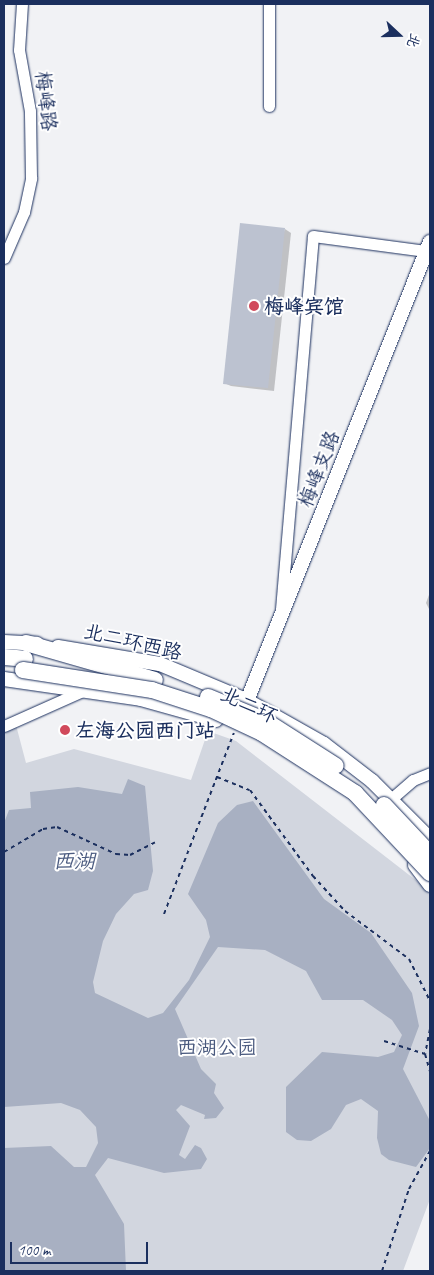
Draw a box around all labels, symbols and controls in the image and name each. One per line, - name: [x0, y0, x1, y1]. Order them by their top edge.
- north arrow: [374, 10, 424, 60]
- text: 北: [403, 31, 424, 50]
- street label: 梅峰路: [30, 70, 62, 132]
- place label: 梅峰宾馆: [264, 294, 344, 318]
- marker: 梅峰宾馆: [248, 300, 260, 312]
- street label: 梅峰支路: [293, 427, 345, 511]
- street label: 北二环西路: [82, 619, 184, 665]
- street label: 北二环: [217, 681, 281, 729]
- place label: 左海公园西门站: [75, 718, 215, 742]
- marker: 左海公园西门站: [59, 724, 71, 736]
- water label: 西湖: [53, 848, 95, 874]
- park label: 西湖公园: [177, 1035, 257, 1059]
- scale bar: [12, 1232, 150, 1264]
- text: 100 m: [18, 1241, 50, 1260]

